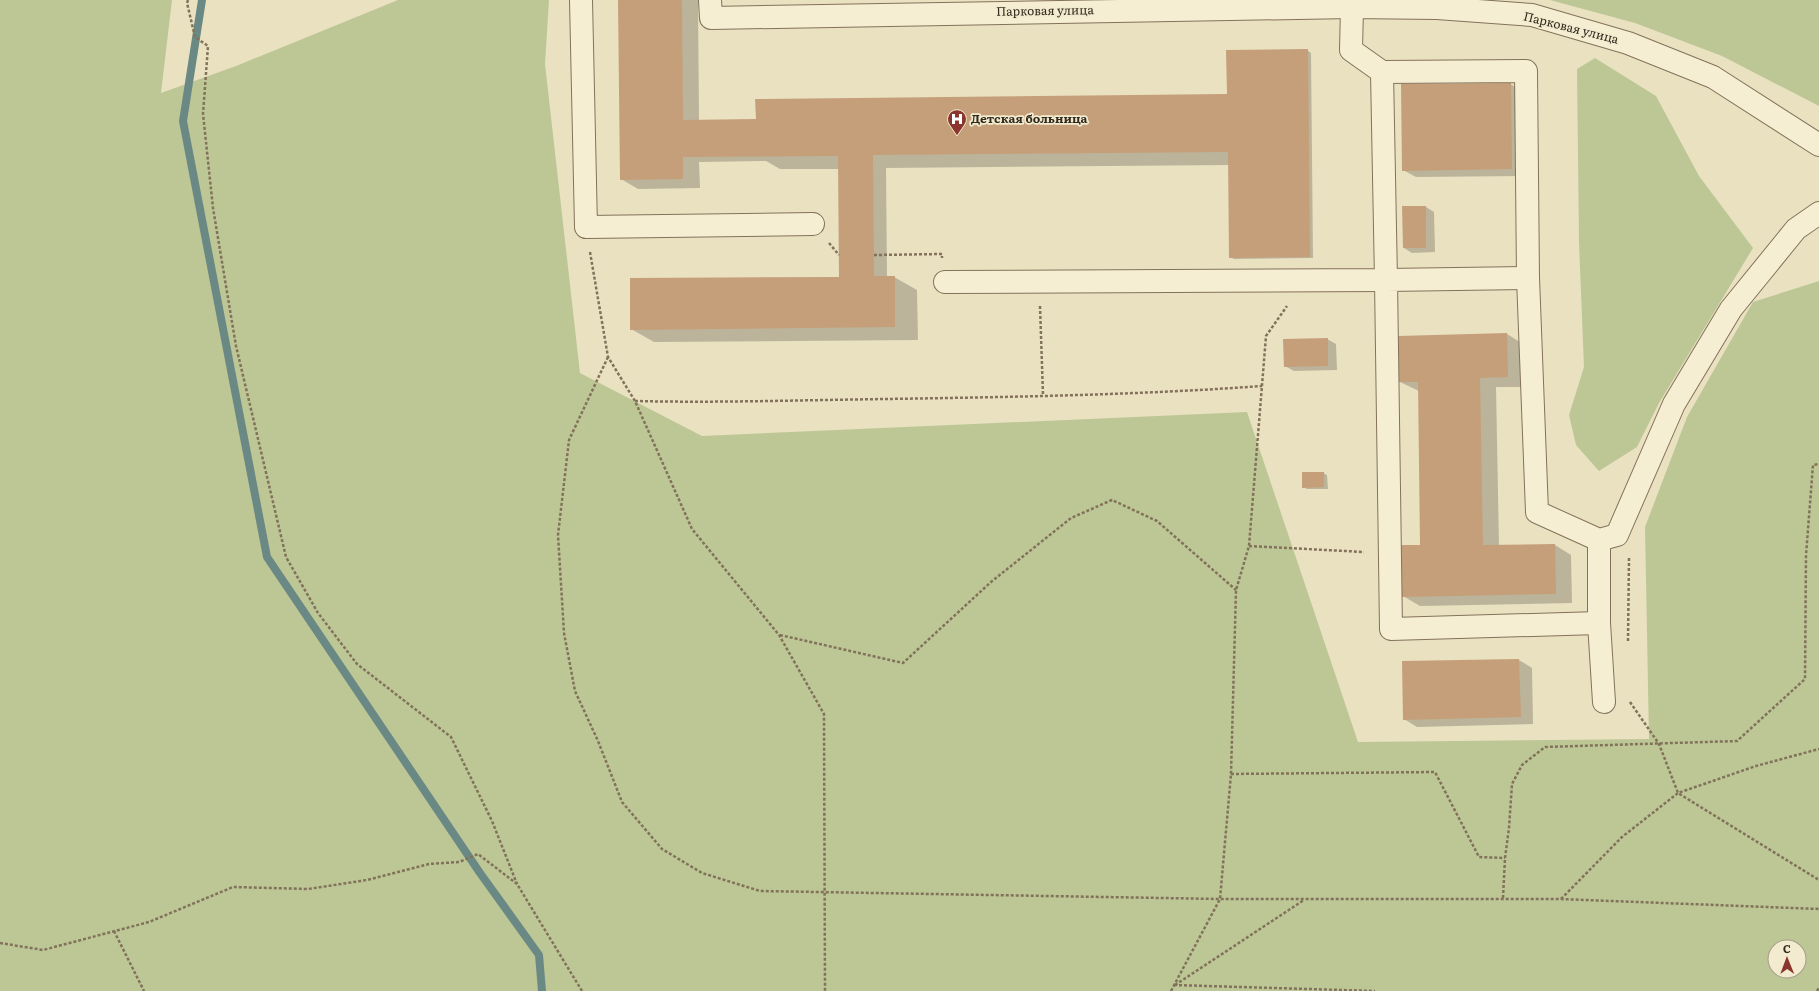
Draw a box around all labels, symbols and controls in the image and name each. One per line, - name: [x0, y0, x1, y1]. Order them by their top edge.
- street label: Парковая улица: [996, 0, 1094, 20]
- street label: Парковая улица: [1522, 6, 1621, 48]
- hospital icon: Детская больница: [946, 108, 968, 136]
- place label: Детская больница: [971, 109, 1088, 127]
- north arrow: [1767, 939, 1807, 979]
- text: С: [1783, 940, 1791, 956]

